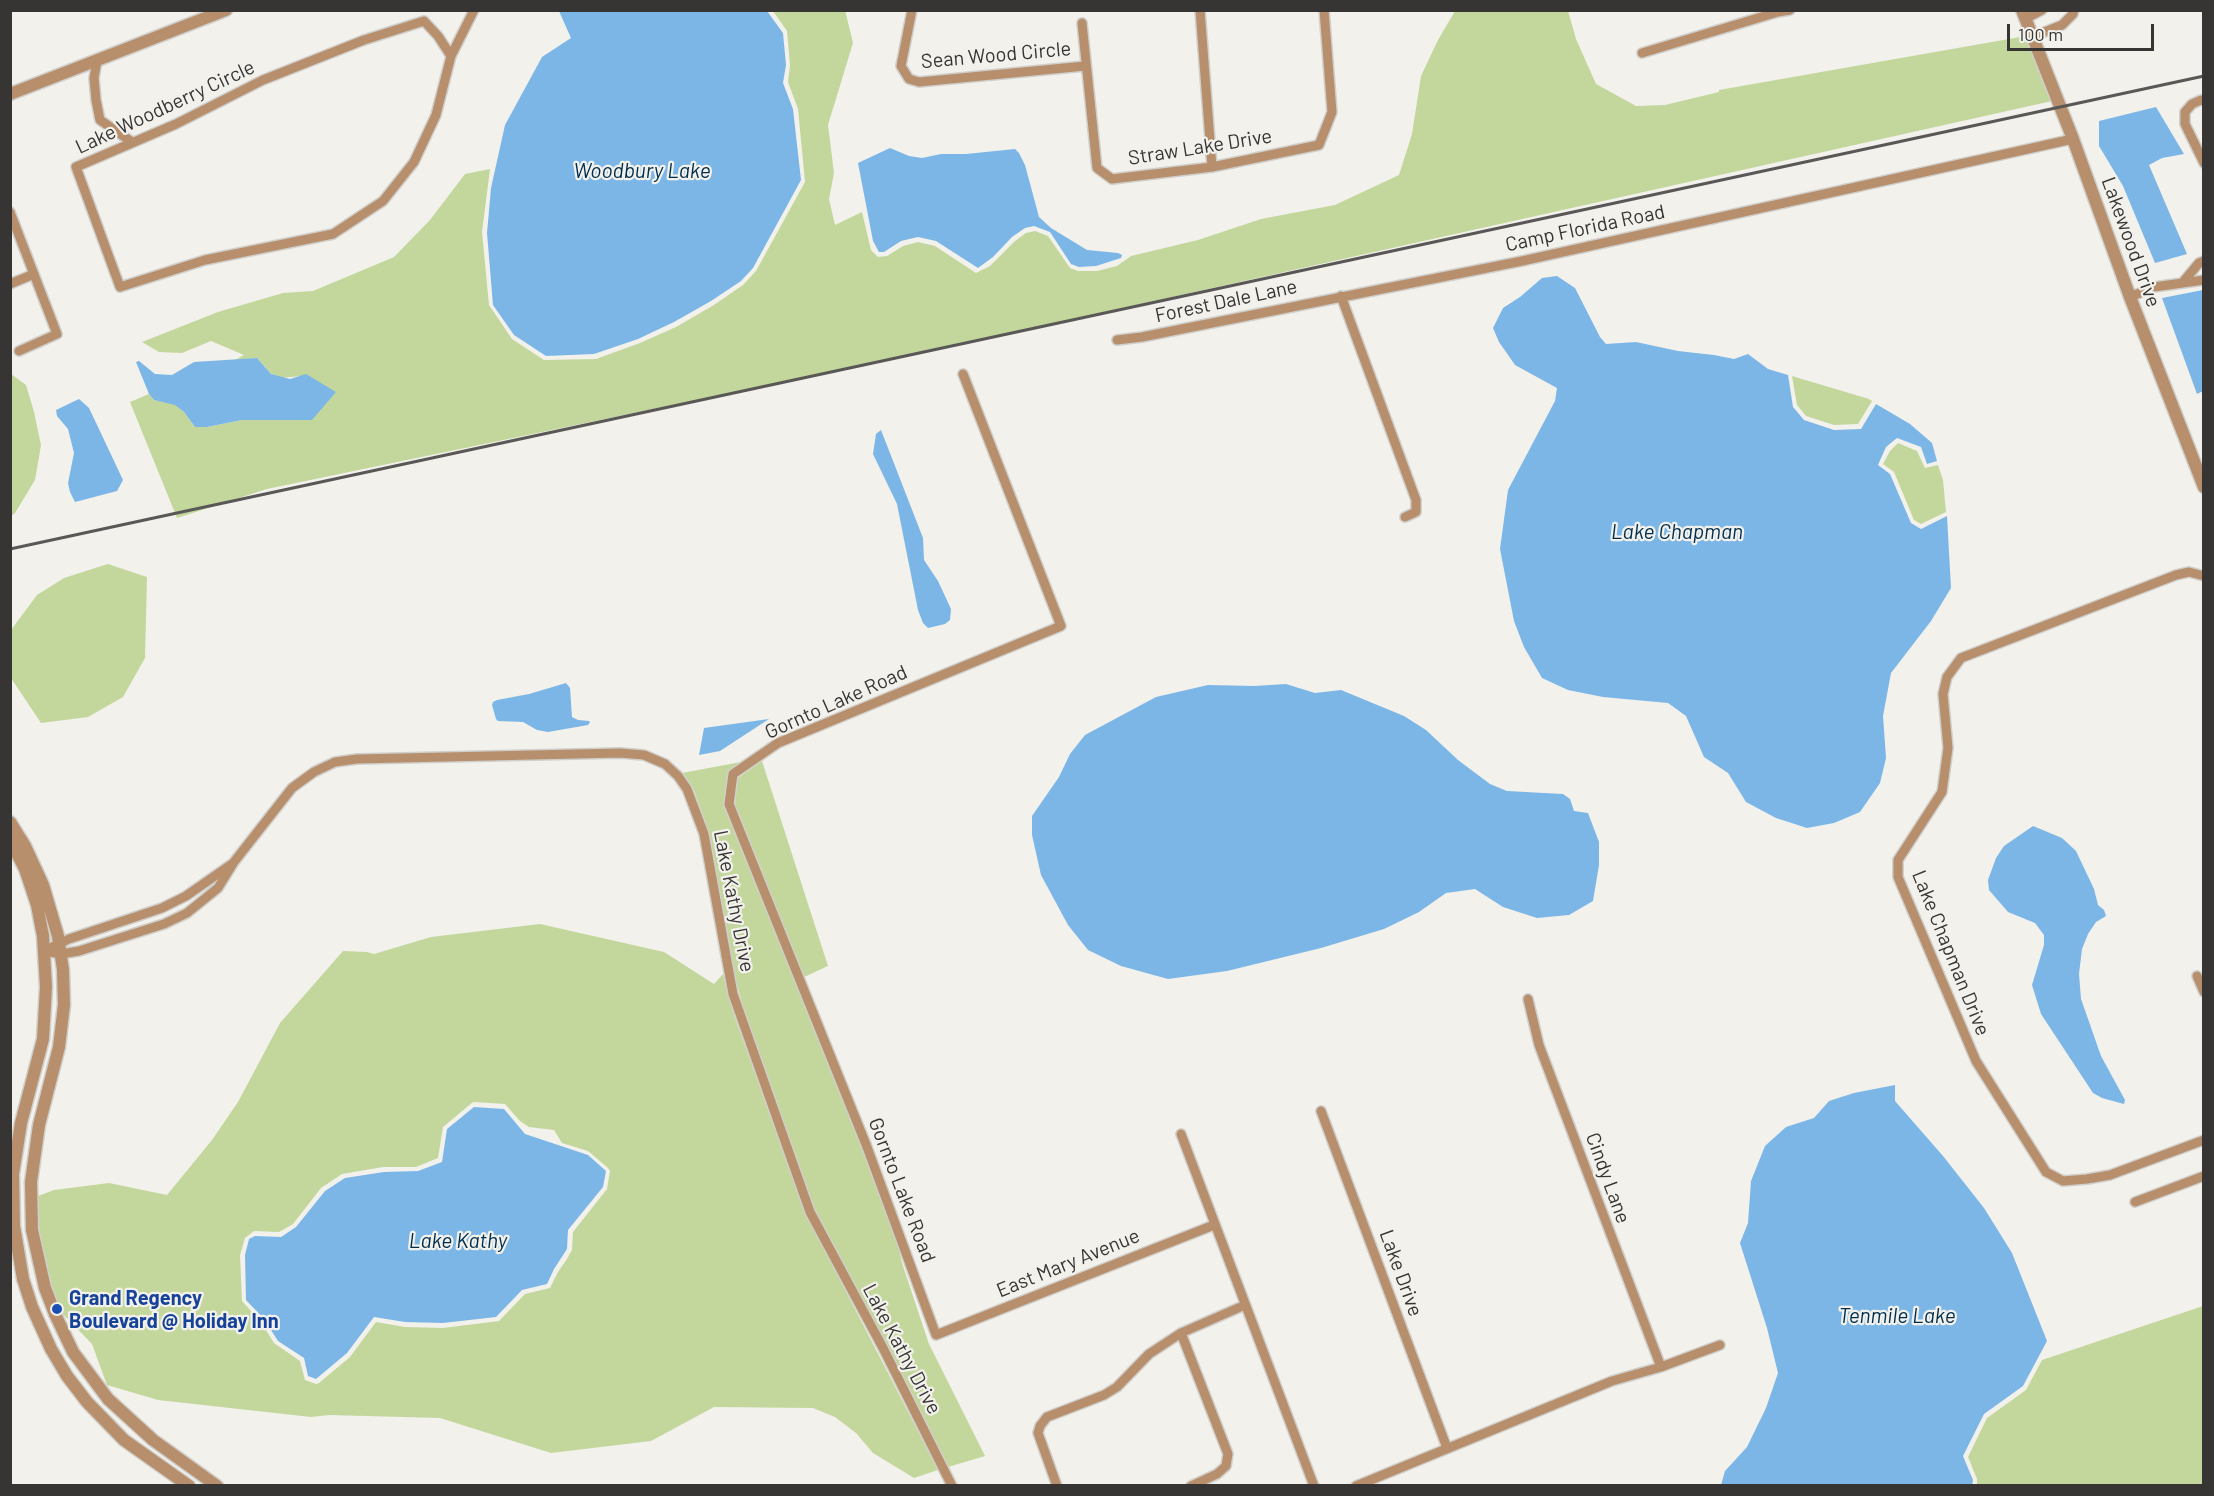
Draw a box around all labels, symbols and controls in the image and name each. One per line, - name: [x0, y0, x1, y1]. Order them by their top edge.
- scale bar: [2010, 12, 2157, 50]
- text: 100 m: [2018, 23, 2063, 45]
- street label: Sean Wood Circle: [920, 36, 1072, 74]
- street label: Lake Woodberry Circle: [72, 55, 258, 159]
- street label: Straw Lake Drive: [1126, 124, 1274, 170]
- water label: Woodbury Lake: [573, 158, 711, 184]
- street label: Lakewood Drive: [2096, 174, 2166, 310]
- street label: Camp Florida Road: [1503, 199, 1667, 257]
- street label: Forest Dale Lane: [1153, 274, 1299, 328]
- water label: Lake Chapman: [1611, 519, 1743, 545]
- street label: Gornto Lake Road: [761, 660, 911, 744]
- street label: Lake Kathy Drive: [708, 828, 760, 974]
- street label: Lake Chapman Drive: [1907, 867, 1995, 1039]
- street label: Gornto Lake Road: [863, 1114, 941, 1266]
- street label: Cindy Lane: [1580, 1129, 1636, 1227]
- street label: East Mary Avenue: [993, 1223, 1143, 1303]
- street label: Lake Drive: [1374, 1226, 1428, 1320]
- water label: Lake Kathy: [409, 1228, 507, 1254]
- street label: Lake Kathy Drive: [858, 1280, 946, 1418]
- place label: Grand Regency Boulevard @ Holiday Inn: [69, 1286, 279, 1333]
- marker: Grand Regency Boulevard @ Holiday Inn: [50, 1302, 64, 1316]
- water label: Tenmile Lake: [1839, 1303, 1955, 1329]

